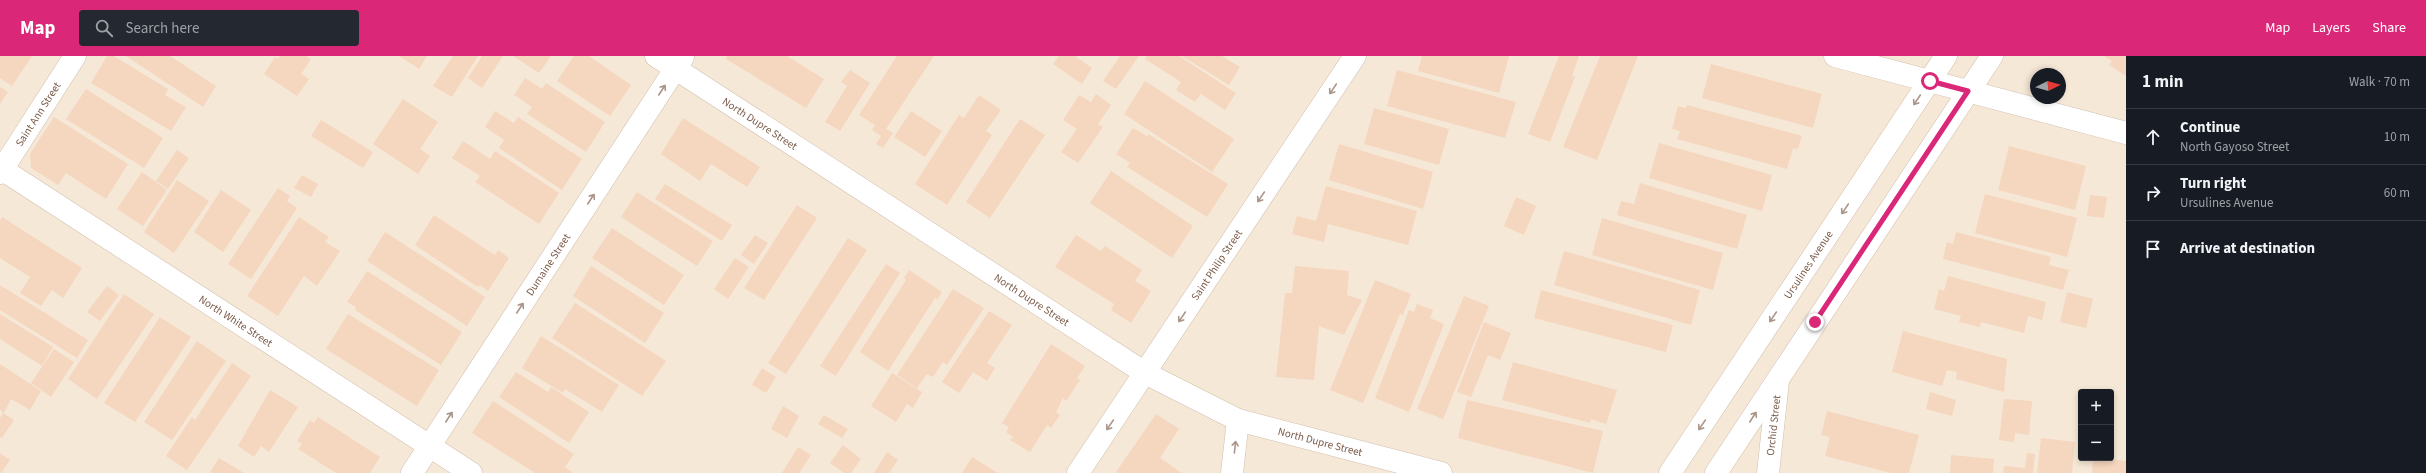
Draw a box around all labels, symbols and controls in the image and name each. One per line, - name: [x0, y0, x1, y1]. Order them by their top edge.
- search box: [79, 10, 359, 46]
- text: Map: [20, 15, 55, 42]
- icon: search: [93, 17, 115, 39]
- text: Search here: [125, 18, 199, 39]
- text: Map: [2265, 18, 2290, 38]
- text: Layers: [2312, 18, 2350, 38]
- text: Share: [2372, 18, 2406, 38]
- north arrow: [2030, 68, 2066, 104]
- text: 1 min: [2142, 70, 2183, 94]
- route start: [1921, 72, 1939, 90]
- text: Walk · 70 m: [2349, 73, 2410, 91]
- street label: Saint Ann Street: [12, 79, 64, 149]
- one-way arrow: [1329, 83, 1337, 94]
- one-way arrow: [658, 84, 666, 96]
- street label: North Dupre Street: [720, 94, 801, 153]
- one-way arrow: [1913, 94, 1921, 105]
- text: Continue: [2180, 117, 2240, 138]
- icon: ahead: [2142, 126, 2164, 148]
- text: 10 m: [2384, 128, 2410, 146]
- text: North Gayoso Street: [2180, 138, 2289, 156]
- text: Turn right: [2180, 173, 2246, 194]
- icon: right: [2142, 182, 2164, 204]
- text: 60 m: [2384, 184, 2410, 202]
- one-way arrow: [1257, 191, 1265, 202]
- one-way arrow: [587, 194, 595, 205]
- text: Ursulines Avenue: [2180, 194, 2274, 212]
- one-way arrow: [1841, 203, 1849, 214]
- street label: Saint Philip Street: [1187, 226, 1246, 303]
- street label: Ursulines Avenue: [1780, 227, 1836, 302]
- street label: Dumaine Street: [522, 230, 574, 298]
- icon: arrive: [2142, 238, 2164, 260]
- text: Arrive at destination: [2180, 238, 2315, 259]
- street label: North Dupre Street: [991, 270, 1073, 330]
- street label: North White Street: [196, 291, 276, 350]
- one-way arrow: [516, 303, 524, 314]
- one-way arrow: [1178, 311, 1186, 322]
- one-way arrow: [1769, 311, 1777, 322]
- route end: [1806, 313, 1824, 331]
- map controls: [2078, 389, 2114, 461]
- button: +: [2078, 389, 2114, 425]
- street label: Orchid Street: [1762, 394, 1784, 456]
- one-way arrow: [445, 412, 453, 423]
- one-way arrow: [1749, 412, 1757, 423]
- one-way arrow: [1106, 420, 1114, 431]
- one-way arrow: [1697, 420, 1706, 431]
- street label: North Dupre Street: [1276, 423, 1364, 460]
- button: −: [2078, 425, 2114, 461]
- one-way arrow: [1231, 441, 1239, 454]

